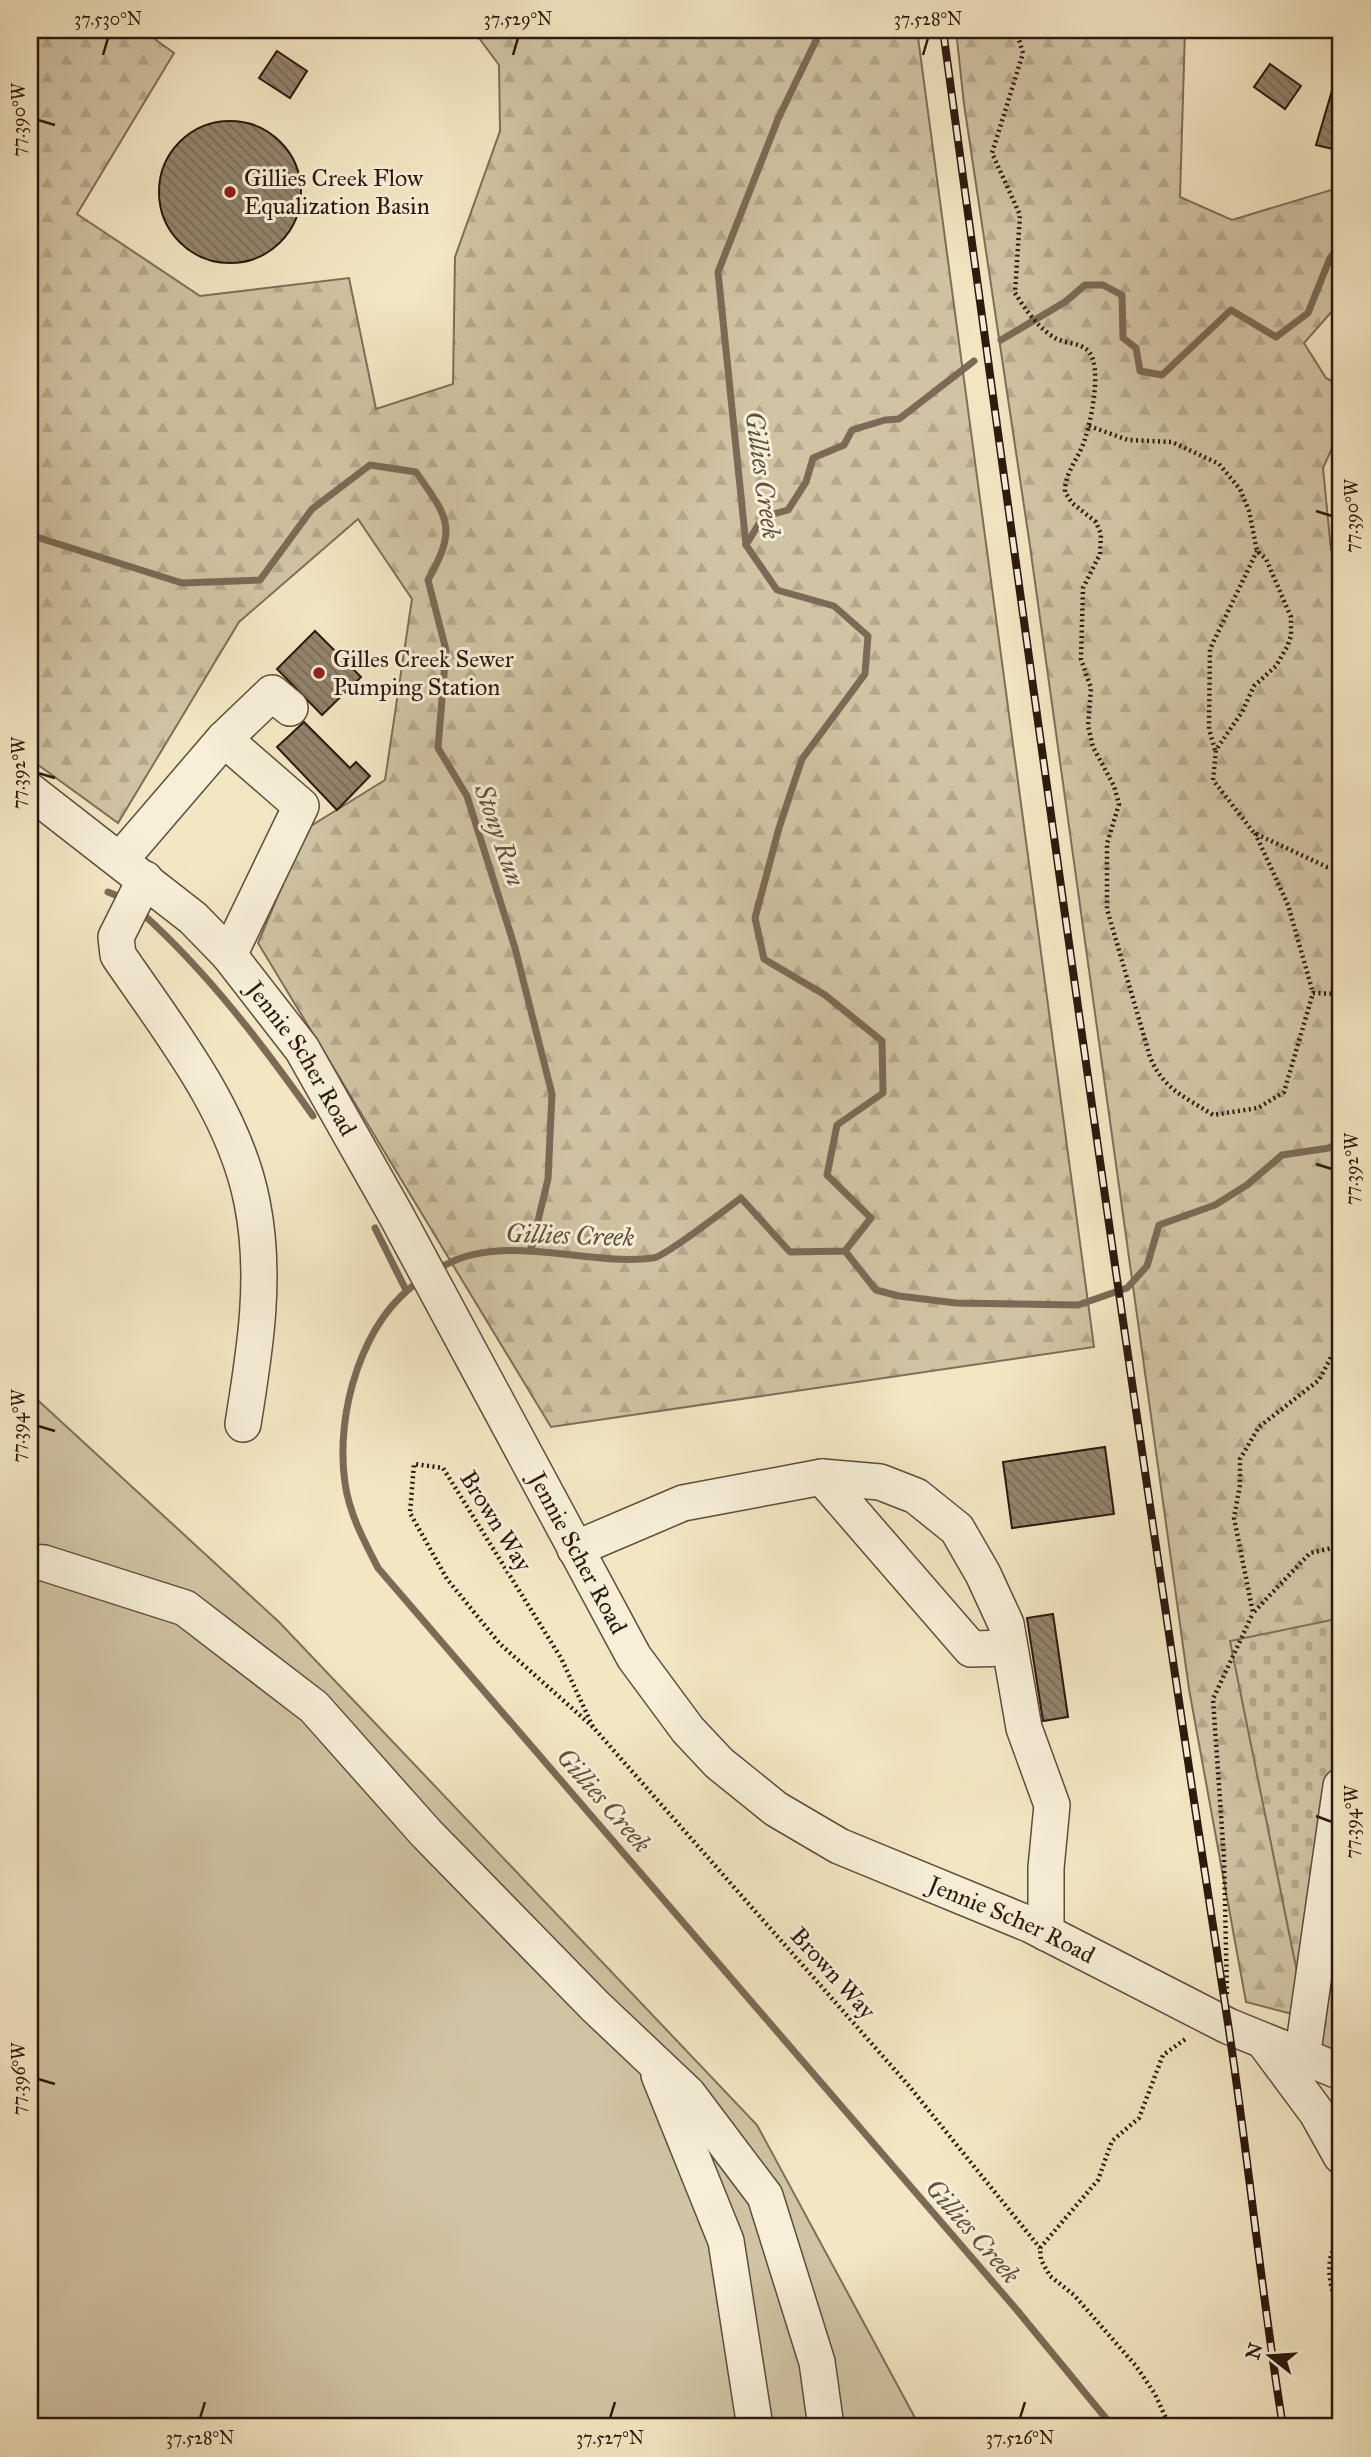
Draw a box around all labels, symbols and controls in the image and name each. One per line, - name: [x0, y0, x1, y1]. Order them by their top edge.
- text: 37.530°N: [74, 8, 142, 30]
- text: 37.529°N: [484, 8, 552, 30]
- text: 37.528°N: [894, 8, 962, 30]
- text: 77.390°W: [8, 82, 30, 157]
- place label: Gillies Creek Flow Equalization Basin: [244, 163, 430, 221]
- marker: Gillies Creek Flow Equalization Basin: [222, 184, 238, 200]
- water label: Gillies Creek: [738, 409, 788, 541]
- text: 77.390°W: [1341, 478, 1363, 553]
- place label: Gilles Creek Sewer Pumping Station: [333, 644, 514, 702]
- marker: Gilles Creek Sewer Pumping Station: [311, 665, 327, 681]
- text: 77.392°W: [8, 736, 30, 809]
- water label: Stony Run: [467, 779, 532, 891]
- street label: Jennie Scher Road: [238, 973, 363, 1141]
- text: 77.392°W: [1341, 1132, 1363, 1205]
- water label: Gillies Creek: [505, 1217, 635, 1253]
- text: 77.394°W: [8, 1388, 30, 1463]
- street label: Jennie Scher Road: [521, 1464, 634, 1639]
- street label: Brown Way: [453, 1465, 539, 1578]
- water label: Gillies Creek: [550, 1741, 659, 1859]
- text: 77.394°W: [1341, 1784, 1363, 1859]
- street label: Jennie Scher Road: [921, 1868, 1100, 1970]
- street label: Brown Way: [784, 1921, 883, 2026]
- text: 77.396°W: [8, 2042, 30, 2115]
- water label: Gillies Creek: [919, 2172, 1028, 2290]
- north arrow: [1234, 2320, 1304, 2390]
- text: N: [1241, 2340, 1268, 2362]
- text: 37.528°N: [166, 2427, 234, 2449]
- text: 37.527°N: [576, 2427, 644, 2449]
- text: 37.526°N: [986, 2427, 1054, 2449]

